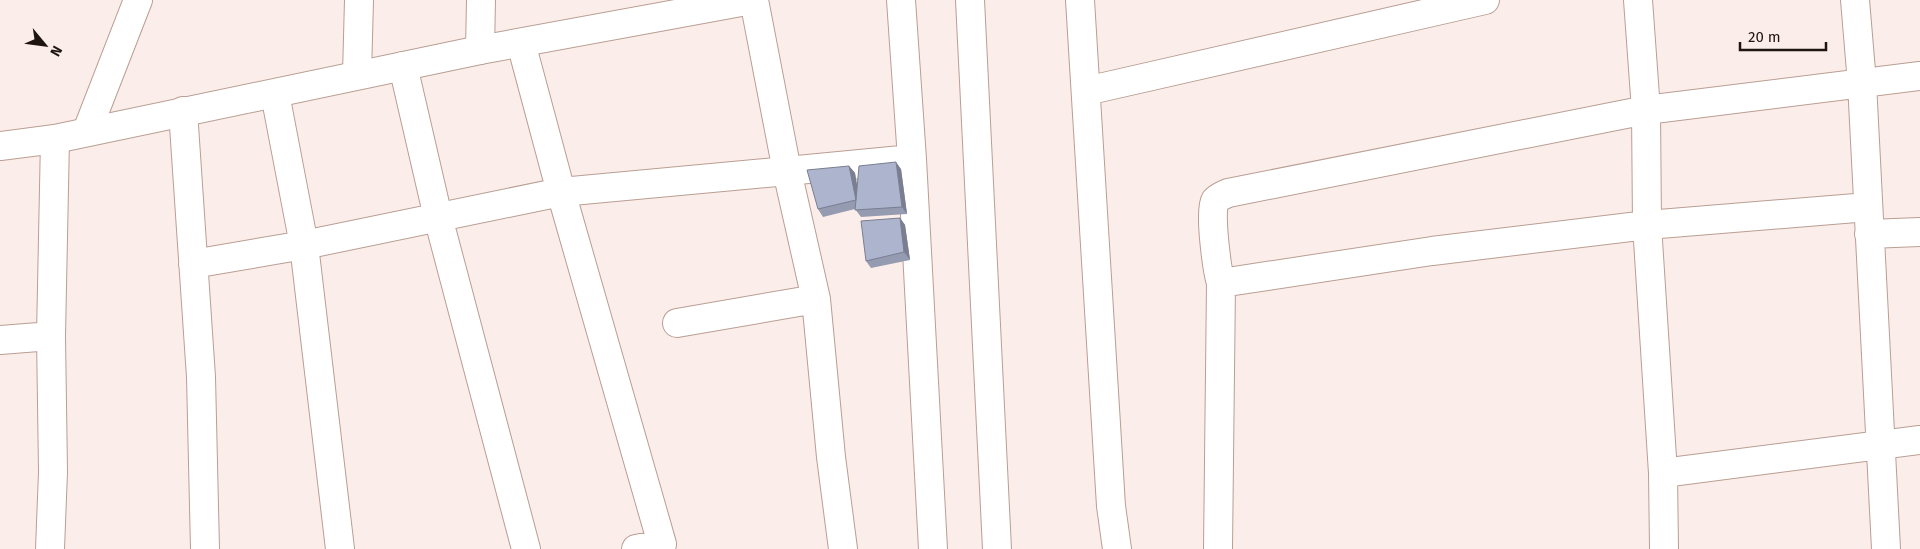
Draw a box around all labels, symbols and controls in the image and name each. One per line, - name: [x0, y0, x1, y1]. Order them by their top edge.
- north arrow: [20, 20, 70, 70]
- scale bar: [1740, 20, 1826, 52]
- text: 20 m: [1748, 28, 1781, 46]
- text: N: [46, 43, 66, 59]

